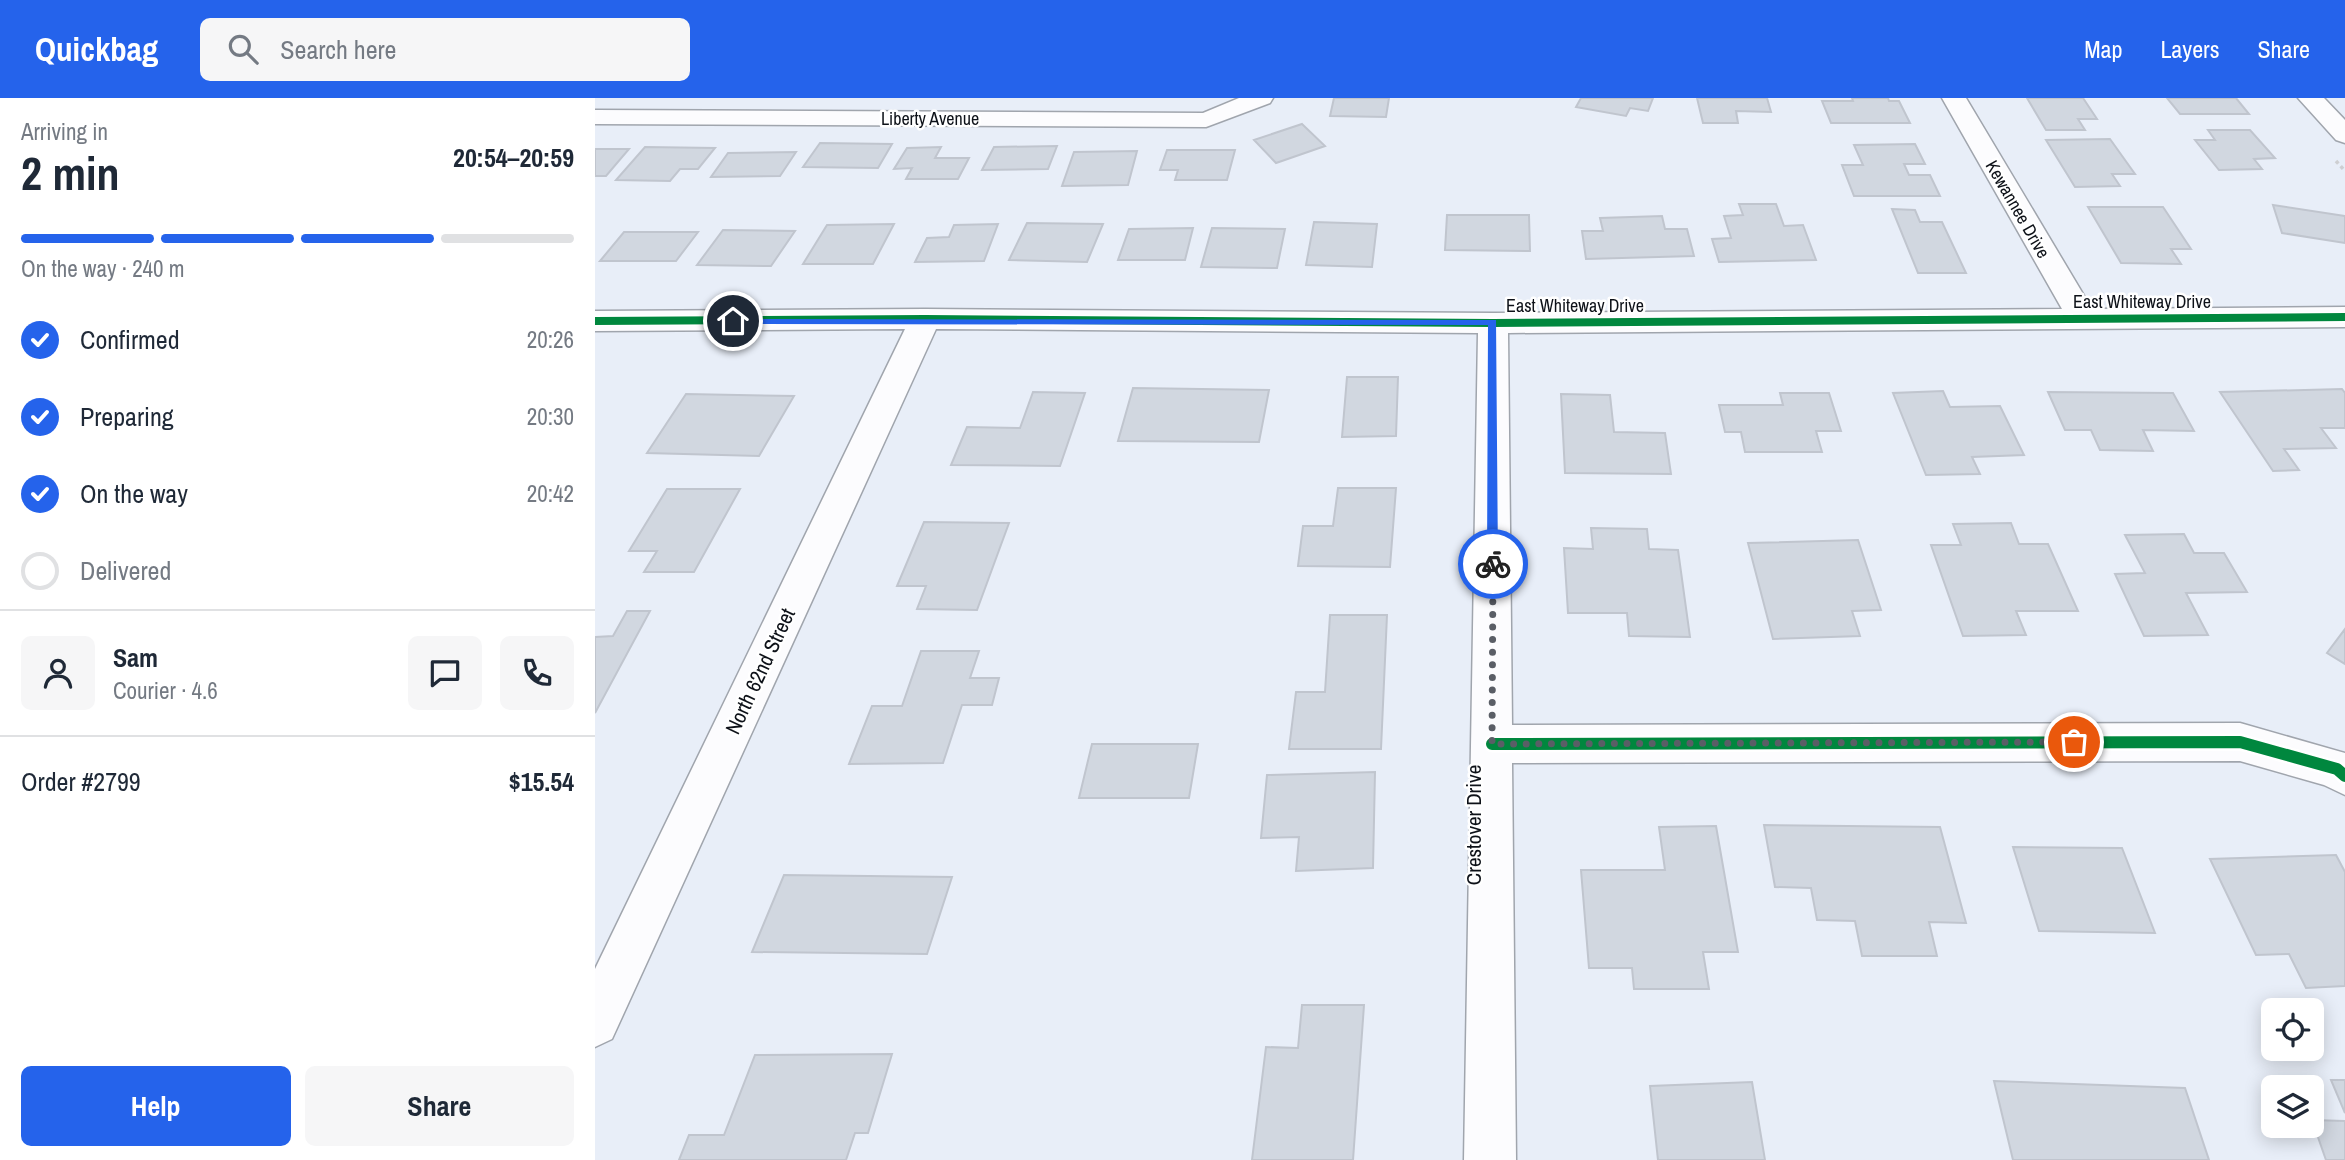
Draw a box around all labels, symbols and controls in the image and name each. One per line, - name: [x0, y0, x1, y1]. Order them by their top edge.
- search box: [200, 18, 690, 81]
- text: Quickbag: [35, 27, 158, 71]
- icon: search: [224, 30, 262, 68]
- text: Search here: [280, 32, 396, 67]
- text: Map: [2084, 33, 2122, 65]
- text: Layers: [2160, 33, 2219, 65]
- text: Share: [2257, 33, 2310, 65]
- street label: Liberty Avenue: [881, 106, 979, 131]
- text: Arriving in: [21, 116, 108, 147]
- text: 20:54–20:59: [453, 140, 574, 175]
- text: 2 min: [21, 142, 120, 204]
- street label: Kewannee Drive: [1980, 155, 2056, 263]
- text: On the way · 240 m: [21, 253, 185, 284]
- street label: East Whiteway Drive: [2073, 289, 2211, 314]
- pin: [703, 291, 763, 351]
- street label: East Whiteway Drive: [1506, 293, 1644, 318]
- icon: home: [714, 302, 752, 340]
- icon: check: [21, 321, 59, 359]
- text: Confirmed: [80, 322, 180, 357]
- text: 20:26: [527, 324, 574, 355]
- icon: check: [21, 398, 59, 436]
- text: Preparing: [80, 399, 174, 434]
- text: 20:30: [527, 401, 574, 432]
- icon: check: [21, 475, 59, 513]
- text: On the way: [80, 476, 188, 511]
- text: 20:42: [527, 478, 574, 509]
- courier: [1458, 529, 1528, 599]
- icon: bike: [1474, 545, 1512, 583]
- text: Delivered: [80, 553, 171, 588]
- street label: North 62nd Street: [718, 603, 802, 739]
- button: person: [21, 636, 95, 710]
- button: chat: [408, 636, 482, 710]
- button: phone: [500, 636, 574, 710]
- text: Sam: [113, 640, 158, 675]
- text: Courier · 4.6: [113, 675, 218, 706]
- pin: [2044, 712, 2104, 772]
- icon: bag: [2055, 723, 2093, 761]
- text: Order #2799: [21, 764, 141, 799]
- text: $15.54: [509, 764, 574, 799]
- street label: Crestover Drive: [1459, 765, 1488, 885]
- map controls: [2261, 998, 2324, 1138]
- button: locate: [2261, 998, 2324, 1061]
- button: Help: [21, 1066, 291, 1146]
- button: Share: [305, 1066, 574, 1146]
- button: layers: [2261, 1075, 2324, 1138]

